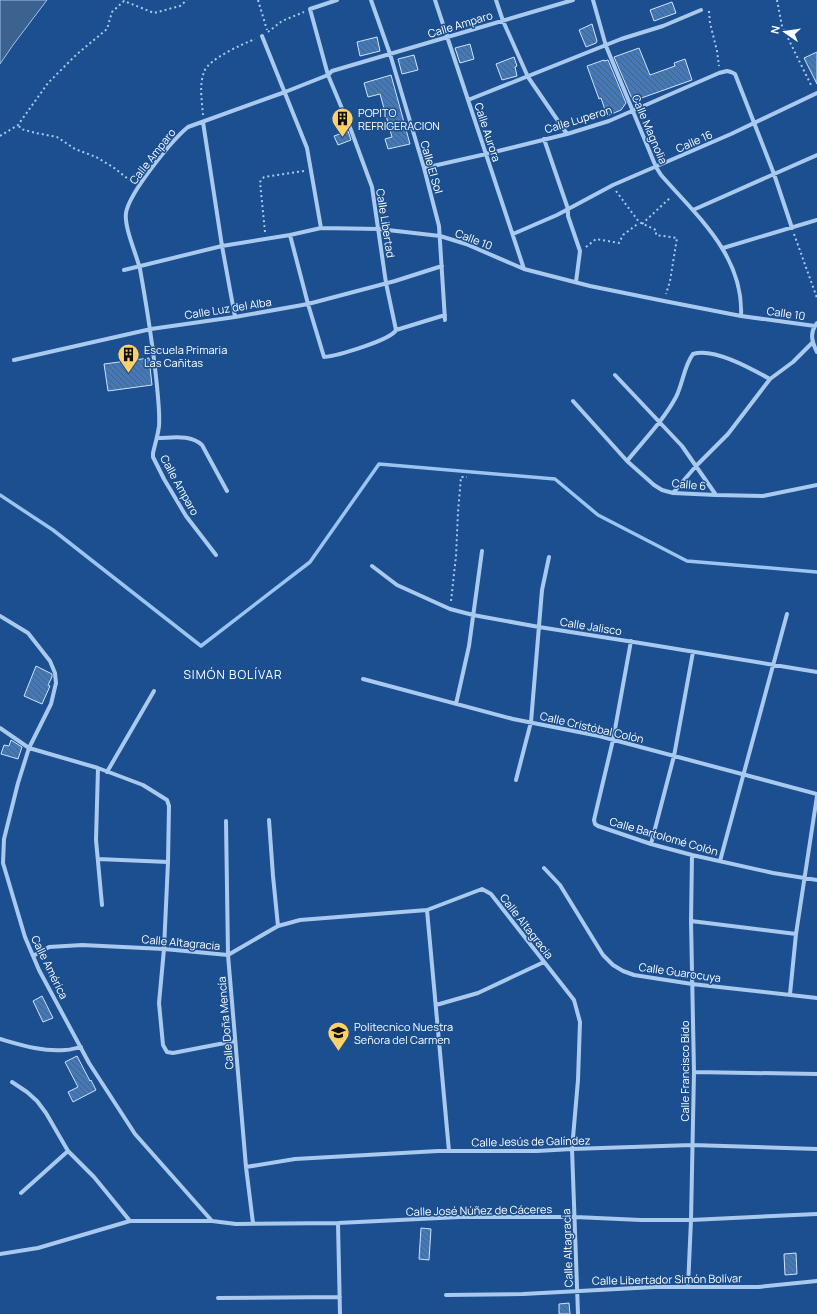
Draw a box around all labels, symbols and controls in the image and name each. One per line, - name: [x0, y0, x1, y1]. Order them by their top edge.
- street label: Calle Amparo: [426, 7, 495, 41]
- north arrow: [765, 12, 805, 52]
- text: N: [767, 24, 783, 35]
- street label: Calle Magnolia: [629, 92, 671, 166]
- street label: Calle Aurora: [471, 100, 505, 164]
- street label: Calle Luperon: [542, 102, 614, 136]
- building icon: POPITO REFRIGERACION: [330, 105, 356, 138]
- place label: POPITO REFRIGERACION: [358, 105, 440, 133]
- street label: Calle Amparo: [125, 125, 179, 187]
- street label: Calle 16: [673, 126, 715, 156]
- street label: Calle El Sol: [417, 139, 447, 195]
- street label: Calle Libertad: [373, 187, 399, 259]
- street label: Calle 10: [453, 225, 495, 253]
- street label: Calle Luz del Alba: [183, 294, 273, 322]
- street label: Calle 10: [766, 303, 806, 323]
- building icon: Escuela Primaria Las Cañitas: [115, 342, 141, 375]
- place label: Escuela Primaria Las Cañitas: [144, 342, 227, 370]
- street label: Calle Amparo: [157, 452, 203, 518]
- street label: Calle 6: [671, 475, 707, 493]
- street label: Calle Jalisco: [559, 614, 623, 638]
- district label: SIMÓN BOLÍVAR: [183, 666, 283, 683]
- street label: Calle Cristóbal Colón: [539, 708, 645, 746]
- street label: Calle Bartolomé Colón: [608, 813, 720, 859]
- street label: Calle Altagracia: [497, 890, 557, 962]
- street label: Calle Altagracia: [141, 931, 221, 953]
- street label: Calle América: [28, 933, 72, 1001]
- street label: Calle Guarocuya: [638, 959, 722, 985]
- street label: Calle Doña Mencía: [213, 976, 237, 1070]
- school or university icon: Politecnico Nuestra Señora del Carmen: [325, 1019, 351, 1052]
- place label: Politecnico Nuestra Señora del Carmen: [354, 1019, 453, 1047]
- street label: Calle Francisco Bido: [677, 1020, 692, 1121]
- street label: Calle Jesús de Galíndez: [471, 1132, 591, 1150]
- street label: Calle José Núñez de Cáceres: [406, 1201, 552, 1219]
- street label: Calle Altagracia: [558, 1208, 576, 1288]
- street label: Calle Libertador Simón Bolívar: [592, 1270, 742, 1288]

